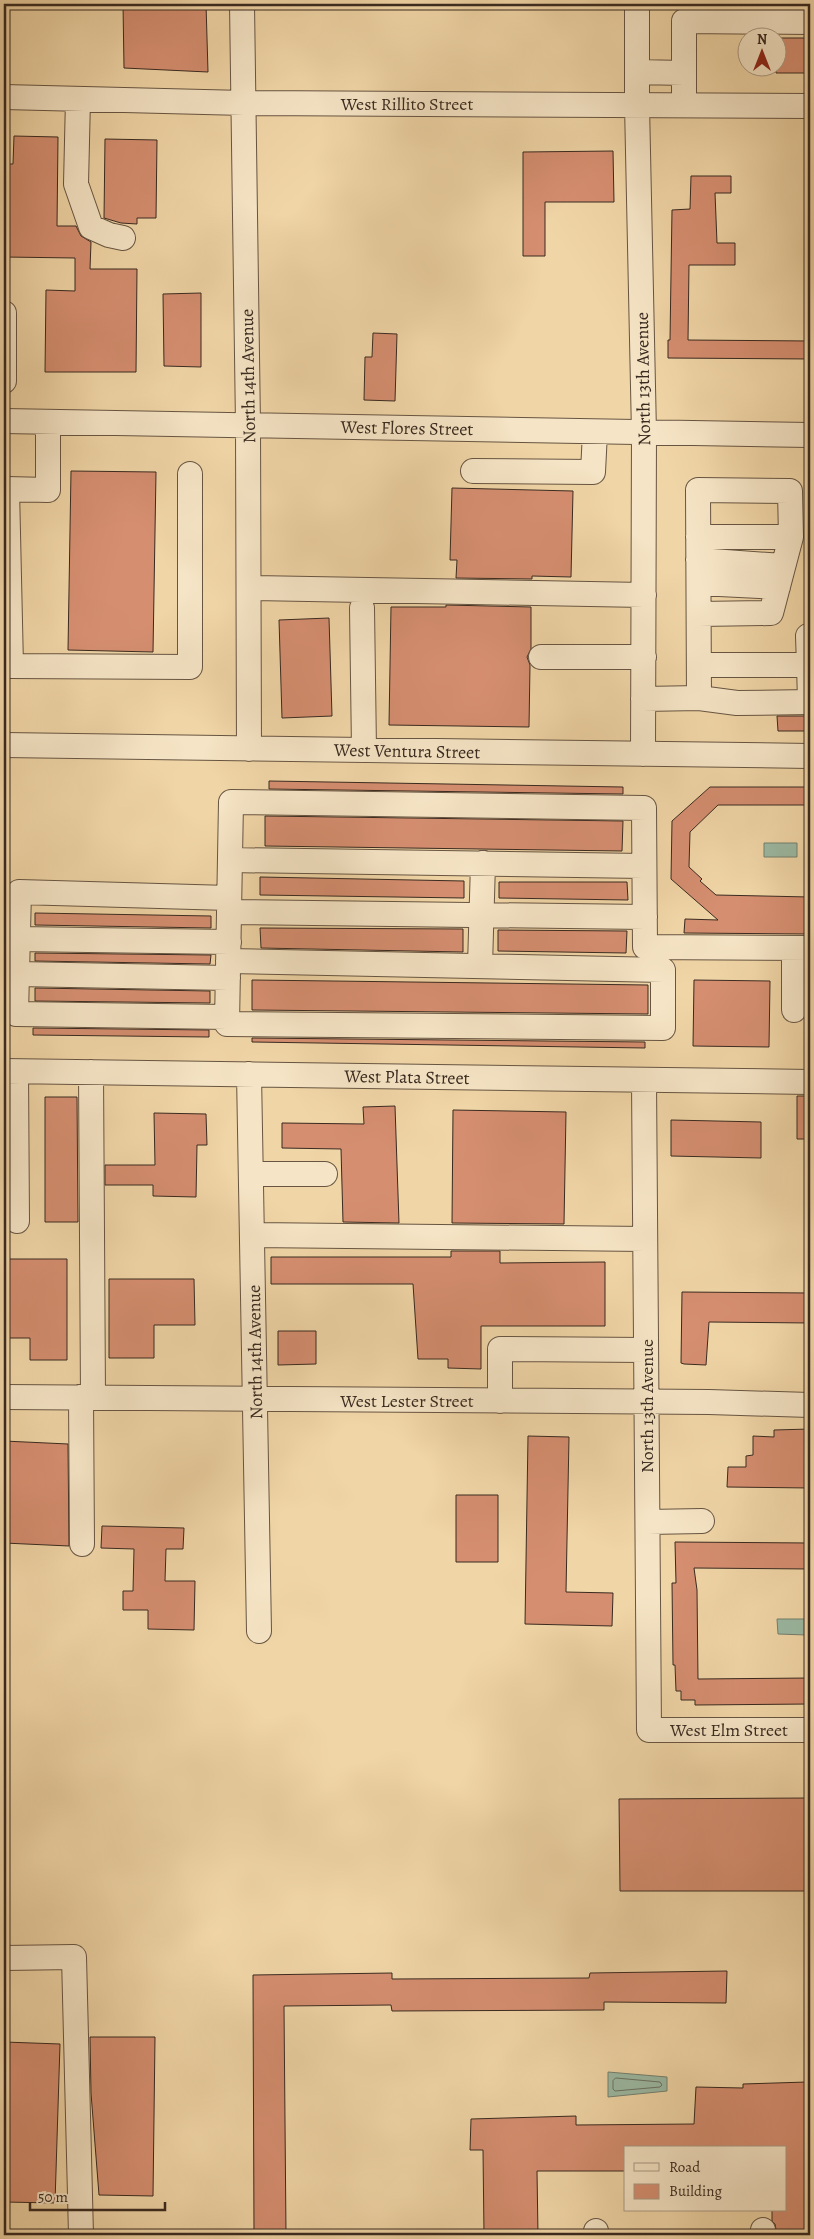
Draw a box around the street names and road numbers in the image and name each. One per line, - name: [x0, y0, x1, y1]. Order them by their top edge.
- street label: West Rillito Street: [340, 92, 473, 116]
- street label: North 14th Avenue: [235, 309, 261, 443]
- street label: North 13th Avenue: [630, 312, 656, 446]
- street label: West Flores Street: [339, 415, 474, 441]
- street label: West Ventura Street: [333, 738, 480, 764]
- street label: West Plata Street: [343, 1064, 470, 1090]
- street label: North 14th Avenue: [242, 1285, 268, 1419]
- street label: North 13th Avenue: [635, 1339, 659, 1473]
- street label: West Lester Street: [339, 1389, 474, 1413]
- street label: West Elm Street: [669, 1718, 788, 1742]

